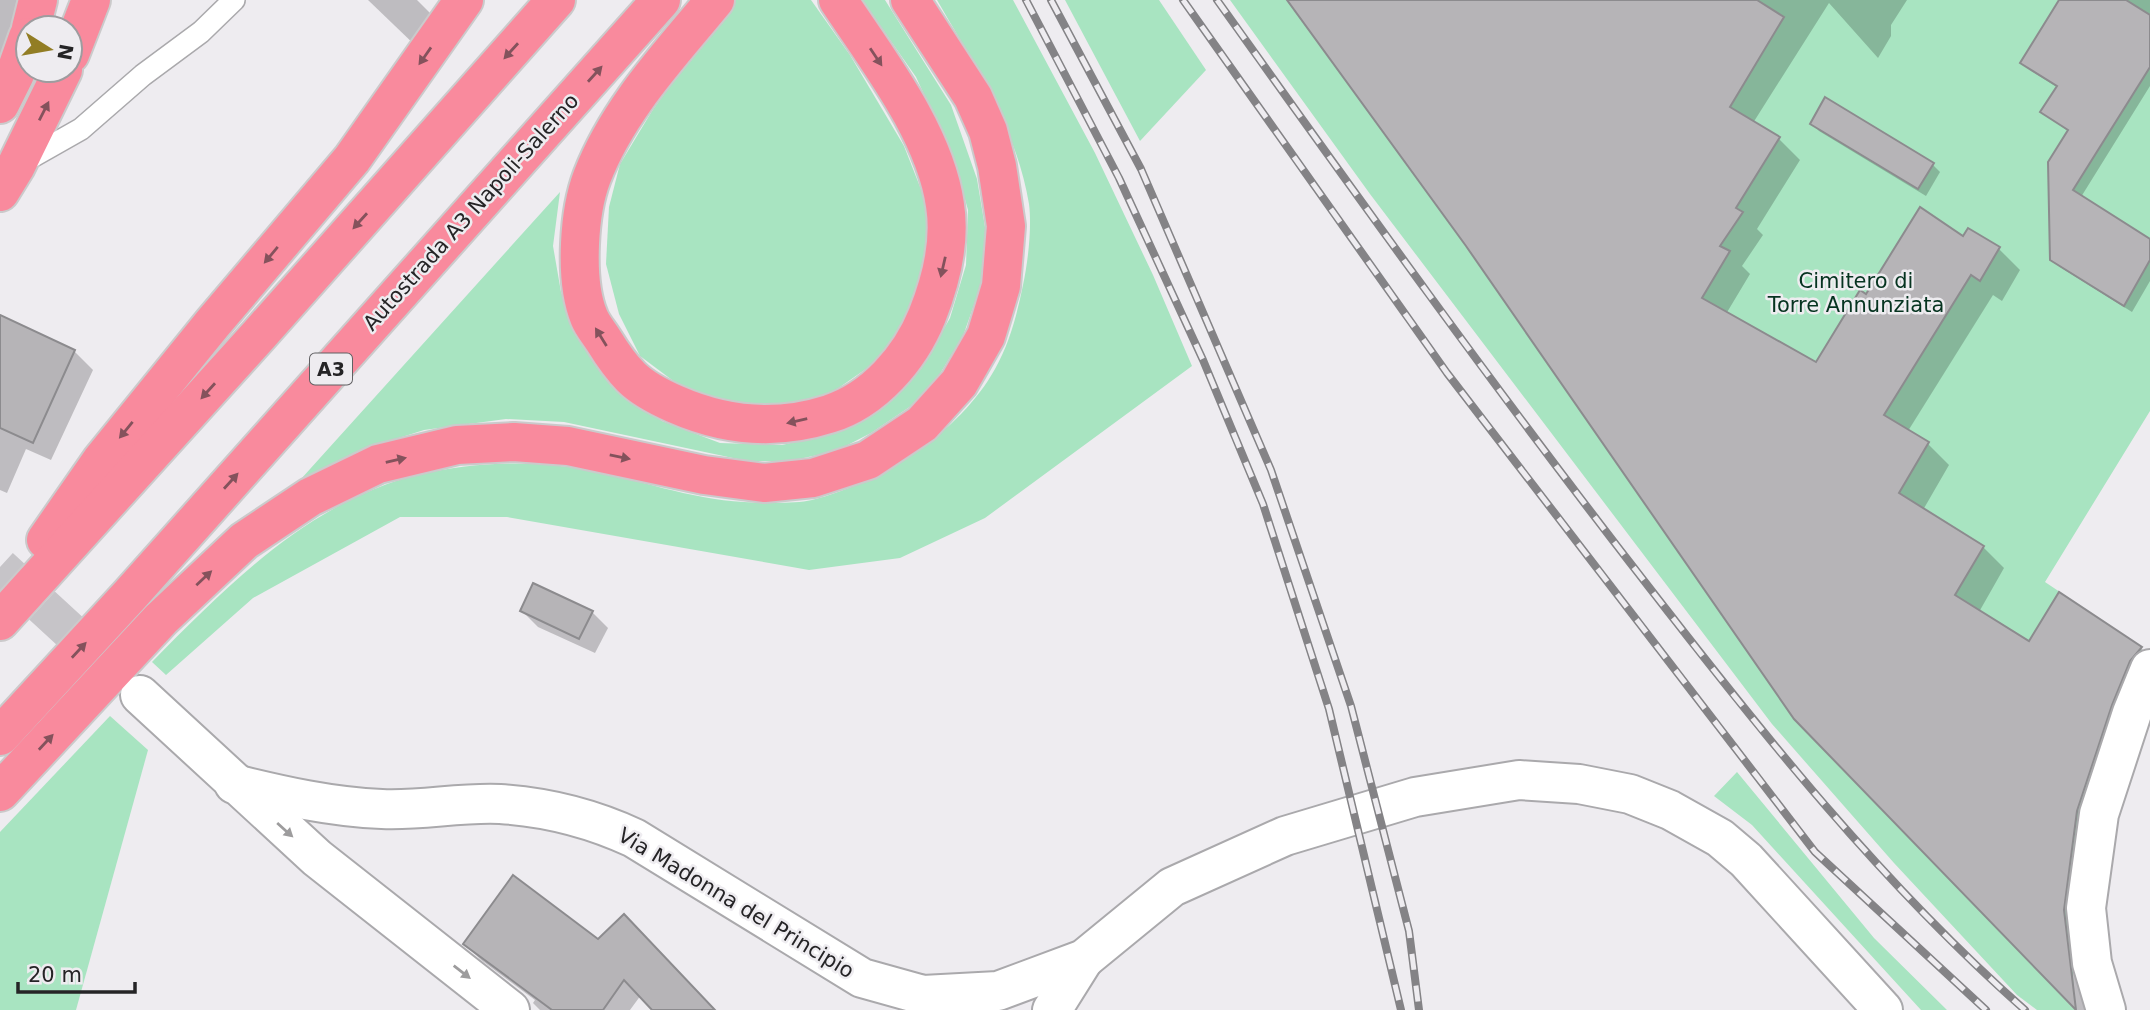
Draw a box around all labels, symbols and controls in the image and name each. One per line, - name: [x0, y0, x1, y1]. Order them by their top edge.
- north arrow: [14, 14, 84, 84]
- text: N: [53, 42, 78, 62]
- one-way arrow: [503, 42, 519, 60]
- one-way arrow: [418, 47, 432, 65]
- one-way arrow: [869, 47, 882, 66]
- one-way arrow: [587, 65, 602, 82]
- street label: Autostrada A3 Napoli-Salerno: [358, 89, 584, 335]
- one-way arrow: [39, 101, 50, 121]
- one-way arrow: [352, 212, 368, 230]
- one-way arrow: [263, 246, 279, 264]
- one-way arrow: [937, 256, 948, 278]
- park label: Cimitero di Torre Annunziata: [1767, 269, 1944, 317]
- one-way arrow: [595, 327, 608, 346]
- road number: A3: [310, 354, 352, 384]
- one-way arrow: [200, 382, 216, 400]
- one-way arrow: [786, 416, 808, 427]
- one-way arrow: [118, 421, 133, 439]
- one-way arrow: [609, 452, 631, 463]
- one-way arrow: [385, 454, 407, 465]
- one-way arrow: [223, 473, 239, 490]
- one-way arrow: [196, 570, 213, 587]
- one-way arrow: [71, 641, 87, 659]
- one-way arrow: [38, 734, 54, 751]
- one-way arrow: [276, 821, 293, 837]
- street label: Via Madonna del Principio: [614, 823, 858, 983]
- scale bar: [18, 950, 135, 994]
- text: 20 m: [28, 963, 82, 987]
- one-way arrow: [453, 965, 471, 980]

